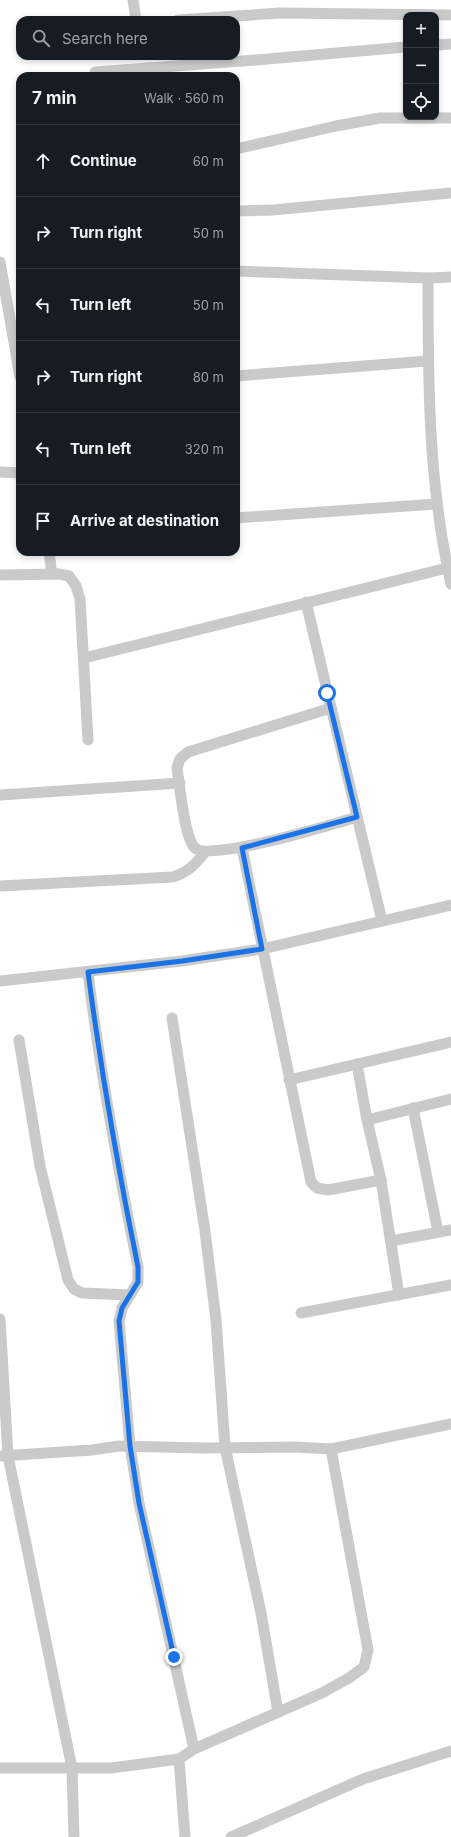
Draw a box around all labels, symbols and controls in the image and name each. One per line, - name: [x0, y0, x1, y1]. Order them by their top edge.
- map controls: [403, 12, 439, 120]
- button: +: [403, 12, 439, 48]
- search box: [16, 16, 240, 60]
- icon: search: [30, 27, 52, 49]
- text: Search here: [62, 29, 148, 48]
- button: −: [403, 48, 439, 84]
- button: locate: [403, 84, 439, 120]
- text: 7 min: [32, 88, 77, 108]
- text: Walk · 560 m: [144, 90, 224, 106]
- icon: ahead: [32, 150, 54, 172]
- text: Continue: [70, 151, 137, 170]
- text: 60 m: [193, 153, 224, 169]
- icon: right: [32, 222, 54, 244]
- text: Turn right: [70, 223, 142, 242]
- text: 50 m: [193, 225, 224, 241]
- icon: left: [32, 294, 54, 316]
- text: Turn left: [70, 295, 131, 314]
- text: 50 m: [193, 297, 224, 313]
- icon: right: [32, 366, 54, 388]
- text: Turn right: [70, 367, 142, 386]
- text: 80 m: [193, 369, 224, 385]
- icon: left: [32, 438, 54, 460]
- text: Turn left: [70, 439, 131, 458]
- text: 320 m: [185, 441, 224, 457]
- icon: arrive: [32, 510, 54, 532]
- text: Arrive at destination: [70, 511, 219, 530]
- route start: [318, 684, 336, 702]
- route end: [165, 1648, 183, 1666]

